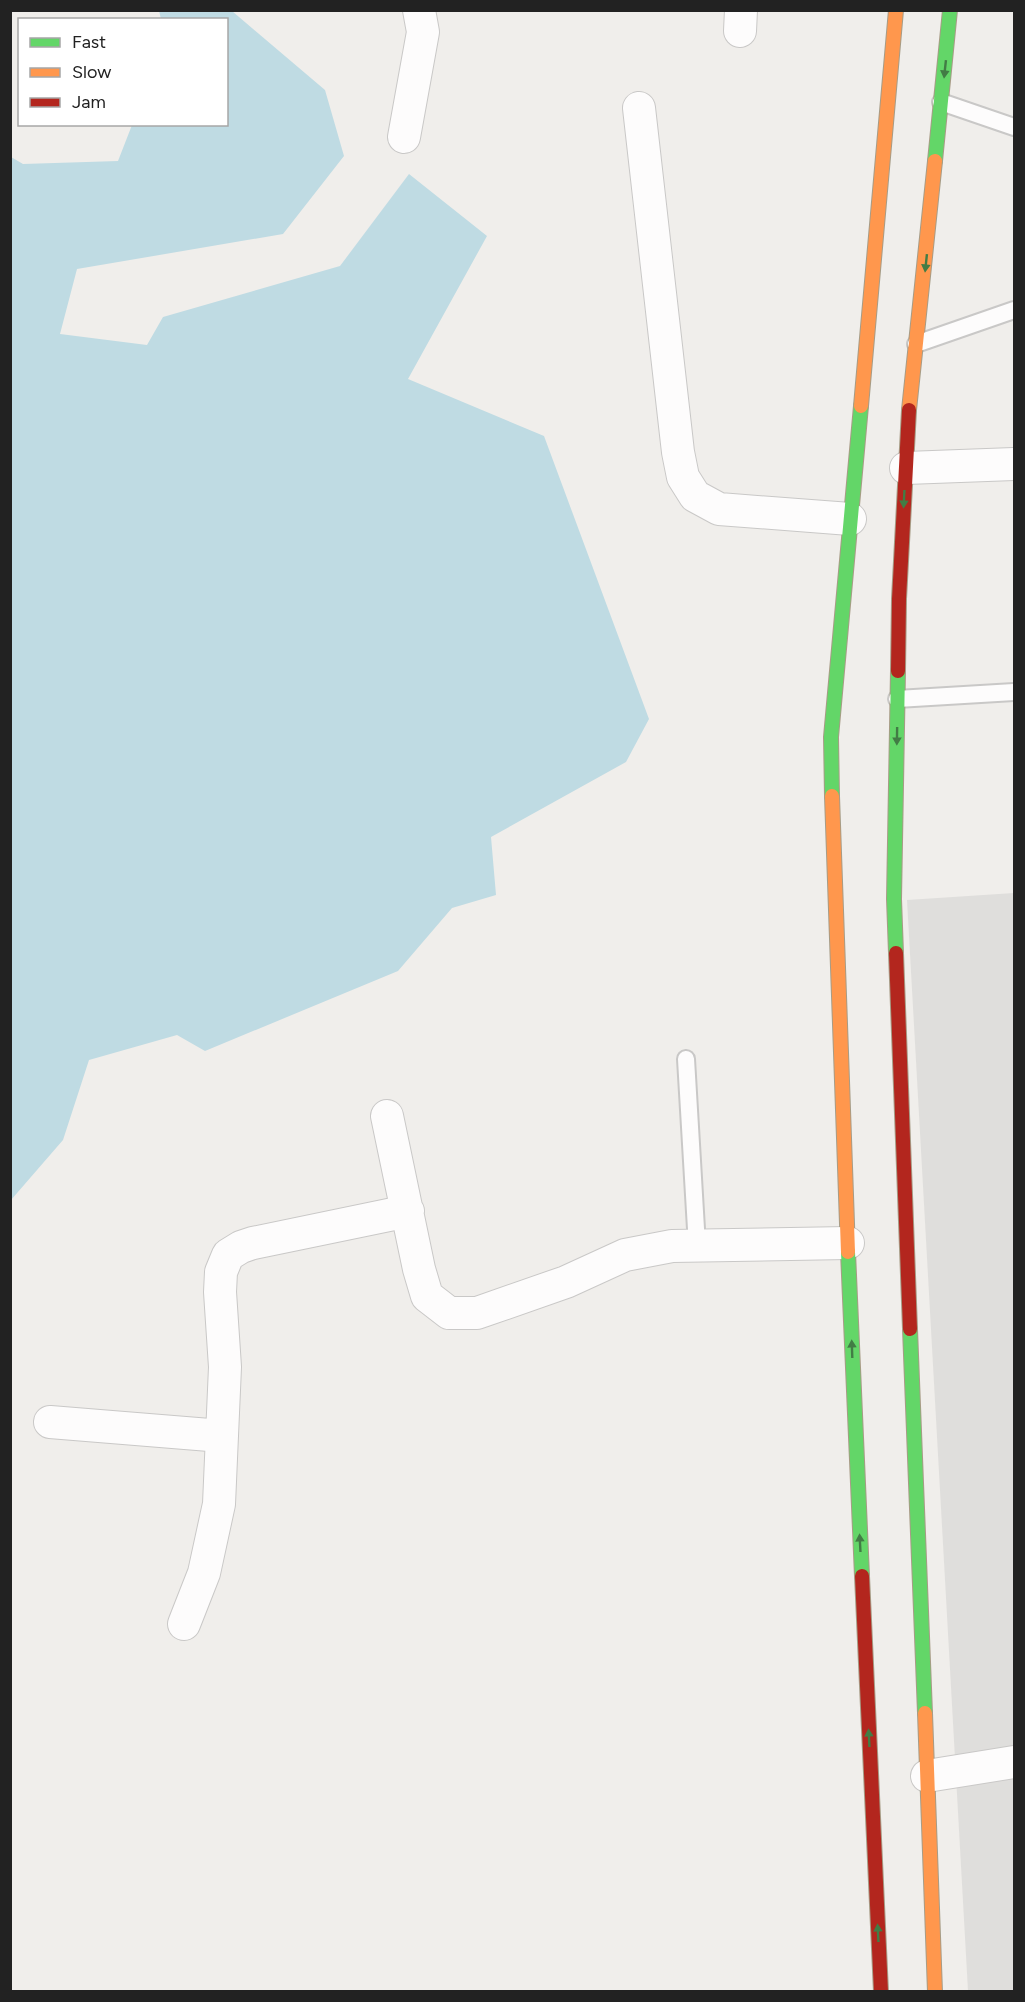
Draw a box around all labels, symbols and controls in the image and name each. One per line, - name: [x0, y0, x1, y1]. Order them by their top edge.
- legend: [18, 18, 228, 126]
- text: Fast: [72, 31, 106, 53]
- one-way arrow: [940, 59, 950, 78]
- text: Slow: [72, 61, 111, 83]
- text: Jam: [72, 91, 106, 113]
- one-way arrow: [921, 253, 931, 272]
- one-way arrow: [900, 489, 909, 508]
- one-way arrow: [892, 726, 902, 745]
- one-way arrow: [848, 1339, 857, 1358]
- one-way arrow: [856, 1534, 865, 1553]
- one-way arrow: [865, 1729, 874, 1748]
- one-way arrow: [873, 1924, 883, 1943]

